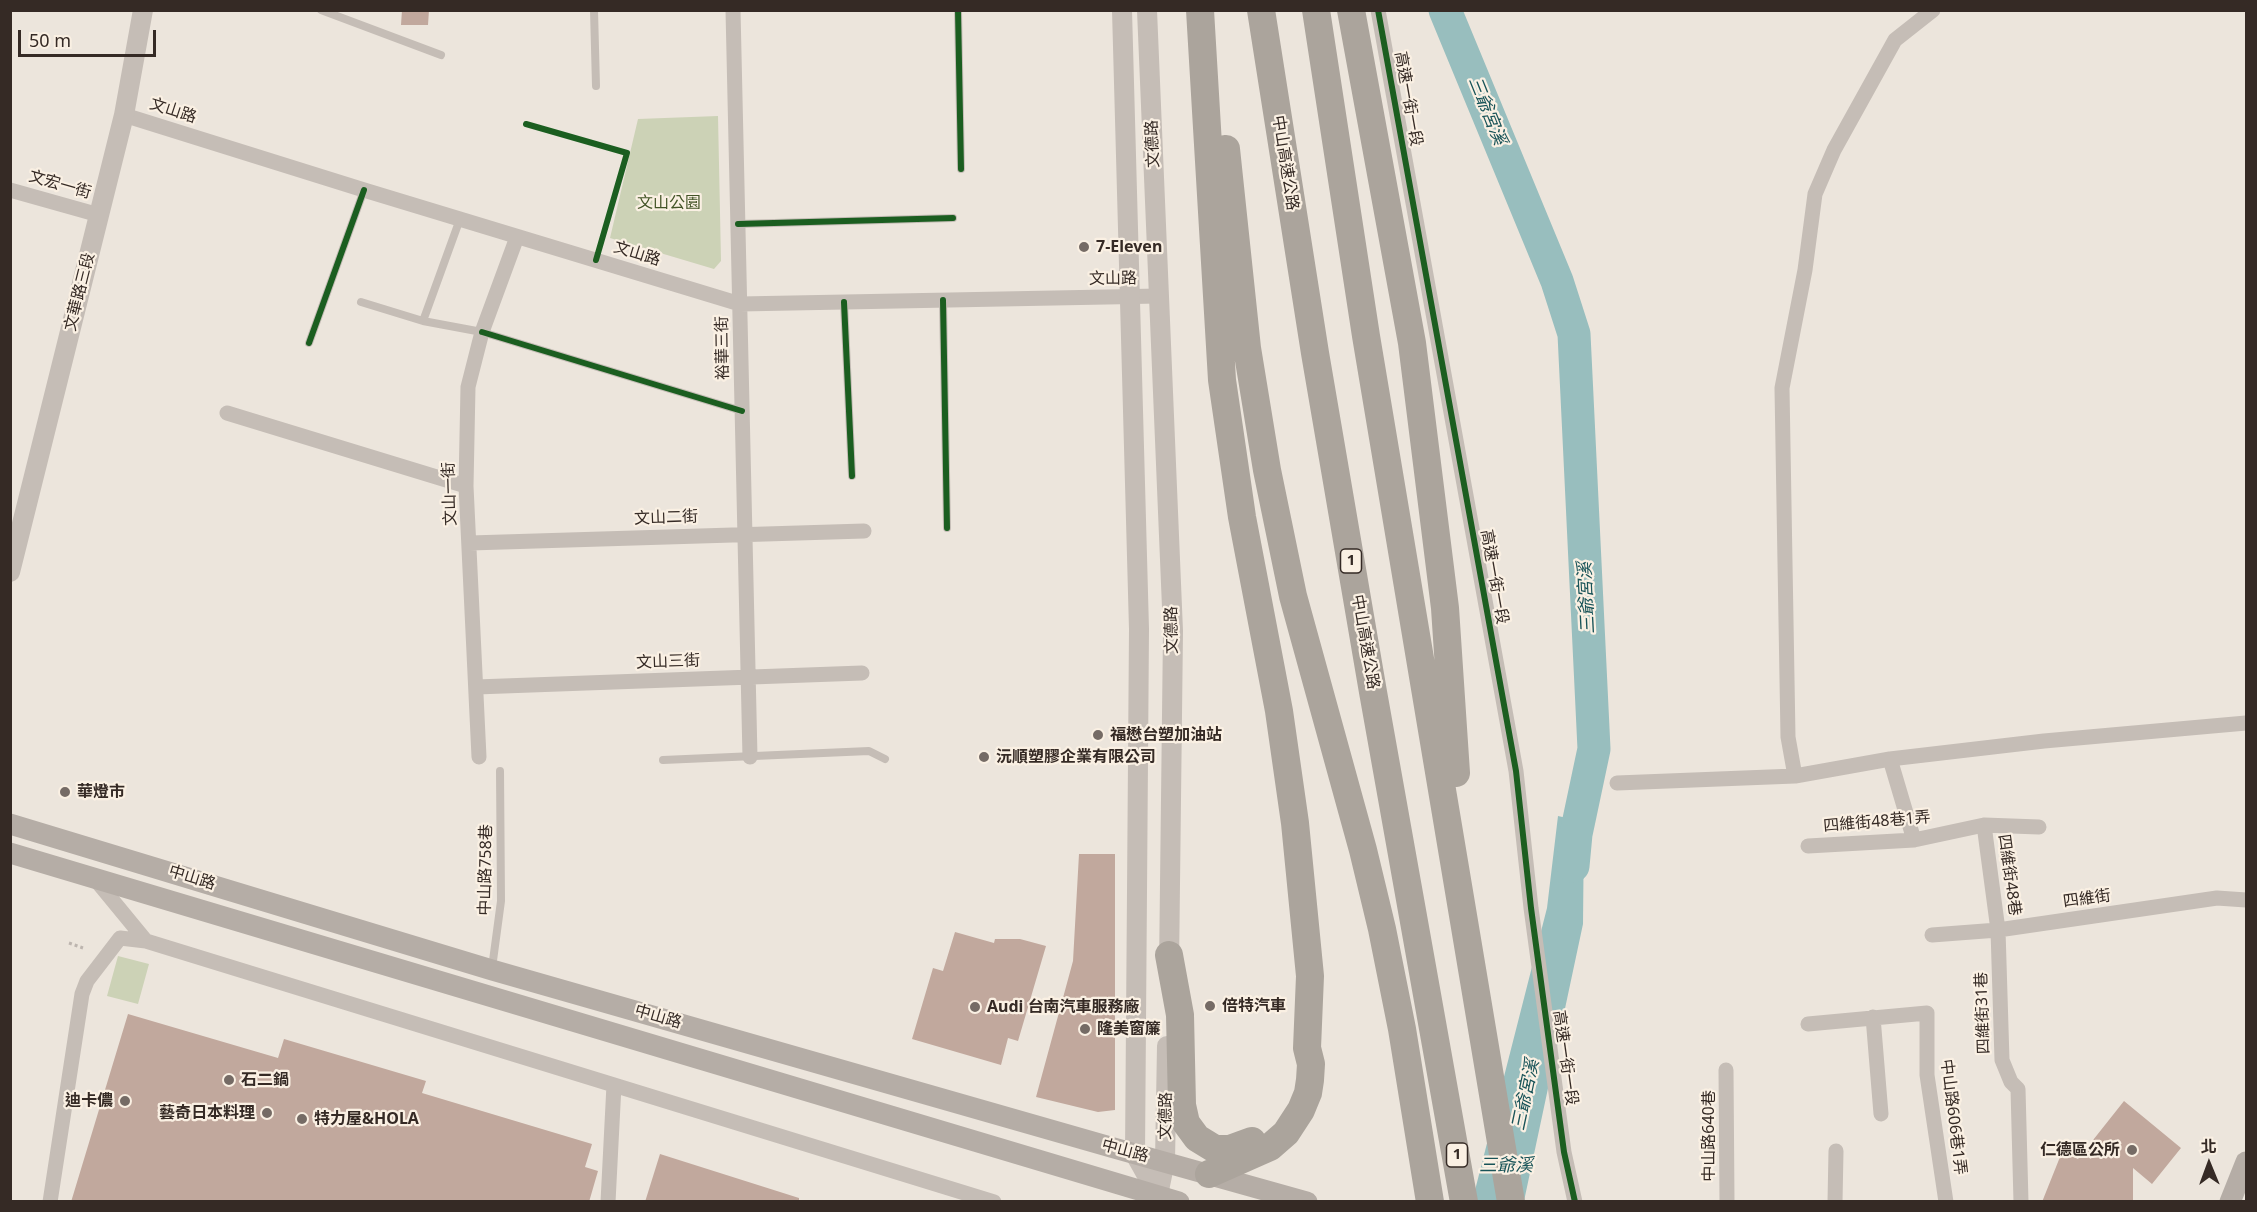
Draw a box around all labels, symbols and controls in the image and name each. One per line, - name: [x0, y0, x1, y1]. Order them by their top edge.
- scale bar: [21, 18, 159, 56]
- text: 50 m: [29, 28, 71, 52]
- street label: 高速一街一段: [1390, 50, 1426, 148]
- water label: 三爺宮溪: [1464, 74, 1510, 148]
- street label: 文山路: [147, 94, 199, 128]
- street label: 中山高速公路: [1268, 114, 1302, 212]
- street label: 文德路: [1143, 120, 1163, 168]
- street label: 文宏一街: [27, 167, 93, 203]
- park label: 文山公園: [637, 193, 701, 213]
- place label: 7-Eleven: [1096, 237, 1162, 257]
- street label: 文山路: [611, 238, 663, 270]
- marker: 7-Eleven: [1077, 240, 1091, 254]
- street label: 文華路三段: [61, 251, 99, 333]
- street label: 文山路: [1089, 269, 1137, 289]
- street label: 裕華三街: [713, 316, 733, 380]
- street label: 文山一街: [439, 462, 461, 526]
- street label: 文山二街: [634, 507, 698, 529]
- street label: 高速一街一段: [1476, 528, 1512, 626]
- road number: 1: [1340, 549, 1362, 573]
- water label: 三爺宮溪: [1574, 561, 1600, 635]
- street label: 中山高速公路: [1347, 593, 1383, 691]
- street label: 文德路: [1162, 606, 1182, 654]
- street label: 文山三街: [636, 651, 700, 673]
- place label: 福懋台塑加油站: [1110, 725, 1222, 745]
- marker: 福懋台塑加油站: [1091, 728, 1105, 742]
- place label: 沅順塑膠企業有限公司: [996, 747, 1156, 767]
- marker: 沅順塑膠企業有限公司: [977, 750, 991, 764]
- place label: 華燈市: [77, 782, 125, 802]
- marker: 華燈市: [58, 785, 72, 799]
- street label: 四維街48巷1弄: [1823, 808, 1931, 836]
- street label: 中山路758巷: [476, 824, 496, 916]
- street label: 四維街48巷: [1994, 833, 2024, 917]
- street label: 中山路: [166, 862, 218, 894]
- street label: 四維街: [2062, 886, 2112, 912]
- street label: 四維街31巷: [1972, 972, 1994, 1054]
- place label: 倍特汽車: [1222, 996, 1286, 1016]
- place label: Audi 台南汽車服務廠: [987, 997, 1140, 1017]
- marker: 倍特汽車: [1203, 999, 1217, 1013]
- marker: Audi 台南汽車服務廠: [968, 1000, 982, 1014]
- street label: 中山路: [632, 1001, 684, 1033]
- street label: 高速一街一段: [1549, 1009, 1581, 1107]
- place label: 隆美窗簾: [1097, 1019, 1161, 1039]
- marker: 隆美窗簾: [1078, 1022, 1092, 1036]
- water label: 三爺宮溪: [1508, 1058, 1544, 1132]
- street label: 中山路606巷1弄: [1936, 1058, 1970, 1176]
- place label: 石二鍋: [241, 1070, 289, 1090]
- marker: 石二鍋: [222, 1073, 236, 1087]
- street label: 中山路640巷: [1699, 1090, 1719, 1182]
- place label: 迪卡儂: [65, 1091, 113, 1111]
- street label: 文德路: [1156, 1092, 1176, 1140]
- marker: 迪卡儂: [118, 1094, 132, 1108]
- place label: 藝奇日本料理: [159, 1103, 255, 1123]
- marker: 藝奇日本料理: [260, 1106, 274, 1120]
- place label: 特力屋&HOLA: [314, 1109, 419, 1129]
- marker: 特力屋&HOLA: [295, 1112, 309, 1126]
- north arrow: [2179, 1134, 2239, 1194]
- text: 北: [2200, 1135, 2217, 1157]
- street label: 中山路: [1099, 1136, 1151, 1166]
- place label: 仁德區公所: [2040, 1140, 2120, 1160]
- road number: 1: [1446, 1143, 1468, 1167]
- marker: 仁德區公所: [2125, 1143, 2139, 1157]
- water label: 三爺溪: [1479, 1155, 1533, 1177]

